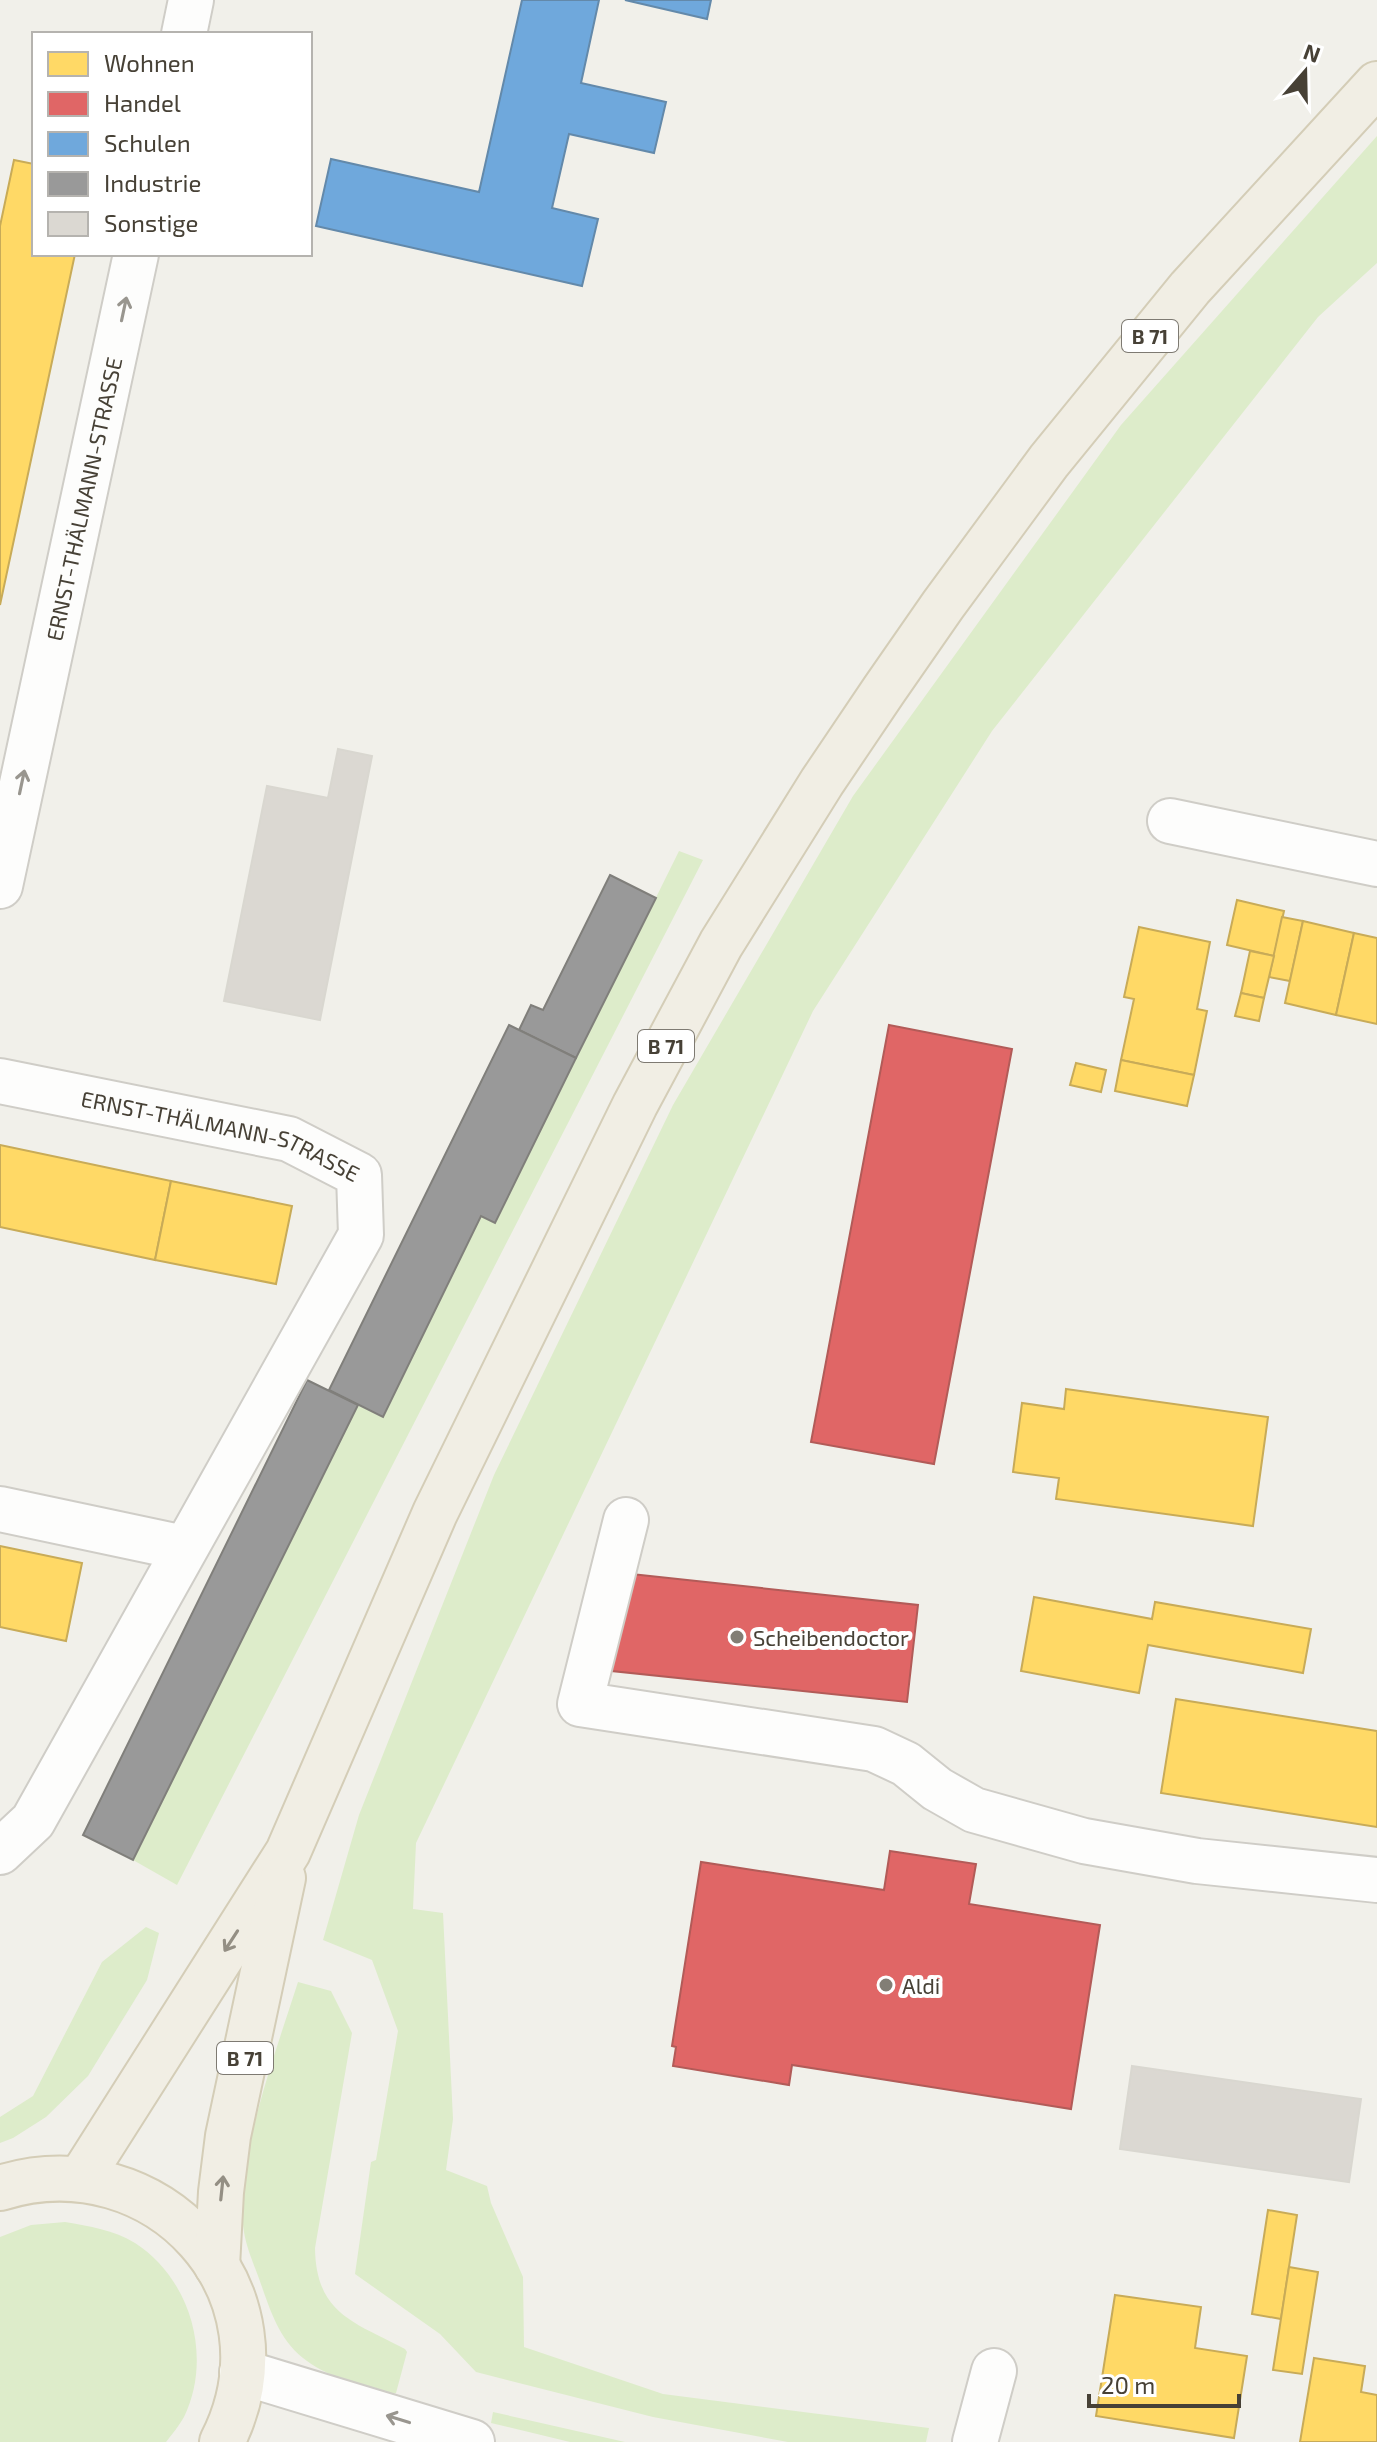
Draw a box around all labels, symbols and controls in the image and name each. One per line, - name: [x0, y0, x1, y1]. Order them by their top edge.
- legend: [32, 32, 312, 256]
- north arrow: [1265, 32, 1345, 112]
- text: N: [1300, 37, 1324, 67]
- text: Wohnen: [104, 48, 195, 77]
- text: Handel: [104, 88, 181, 117]
- text: Schulen: [104, 128, 191, 157]
- text: Industrie: [104, 168, 201, 197]
- text: Sonstige: [104, 208, 199, 237]
- one-way arrow: [117, 297, 132, 322]
- road number: B 71: [1122, 320, 1178, 352]
- street label: ERNST-THÄLMANN-STRASSE: [40, 355, 126, 643]
- one-way arrow: [16, 770, 31, 795]
- road number: B 71: [638, 1030, 694, 1062]
- street label: ERNST-THÄLMANN-STRASSE: [79, 1085, 364, 1186]
- place label: Scheibendoctor: [753, 1624, 909, 1650]
- marker: Scheibendoctor: [728, 1628, 746, 1646]
- one-way arrow: [223, 1929, 239, 1952]
- place label: Aldi: [902, 1972, 940, 1998]
- marker: Aldi: [877, 1976, 895, 1994]
- road number: B 71: [217, 2042, 273, 2074]
- one-way arrow: [214, 2175, 229, 2202]
- scale bar: [1089, 2358, 1239, 2408]
- text: 20 m: [1101, 2370, 1155, 2399]
- one-way arrow: [385, 2411, 411, 2426]

